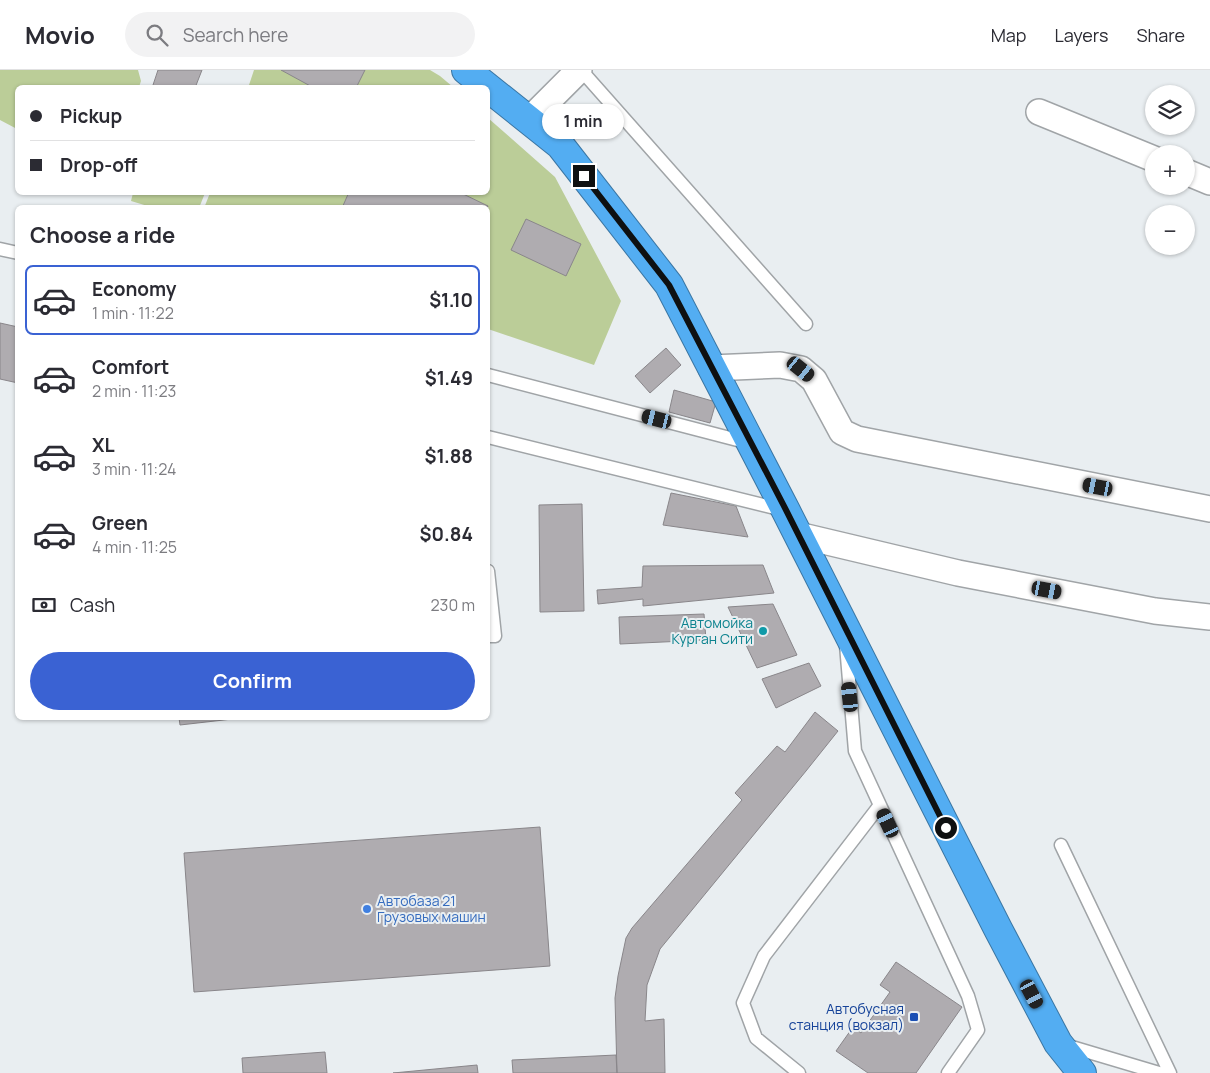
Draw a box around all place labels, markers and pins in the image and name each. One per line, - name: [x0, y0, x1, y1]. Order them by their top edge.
- place label: Автомойка Курган Сити: [672, 613, 753, 648]
- marker: Автомойка Курган Сити: [757, 625, 769, 637]
- place label: Автобаза 21 Грузовых машин: [377, 891, 486, 926]
- marker: Автобаза 21 Грузовых машин: [361, 903, 373, 915]
- place label: Автобусная станция (вокзал): [789, 999, 904, 1034]
- marker: Автобусная станция (вокзал): [908, 1011, 920, 1023]

